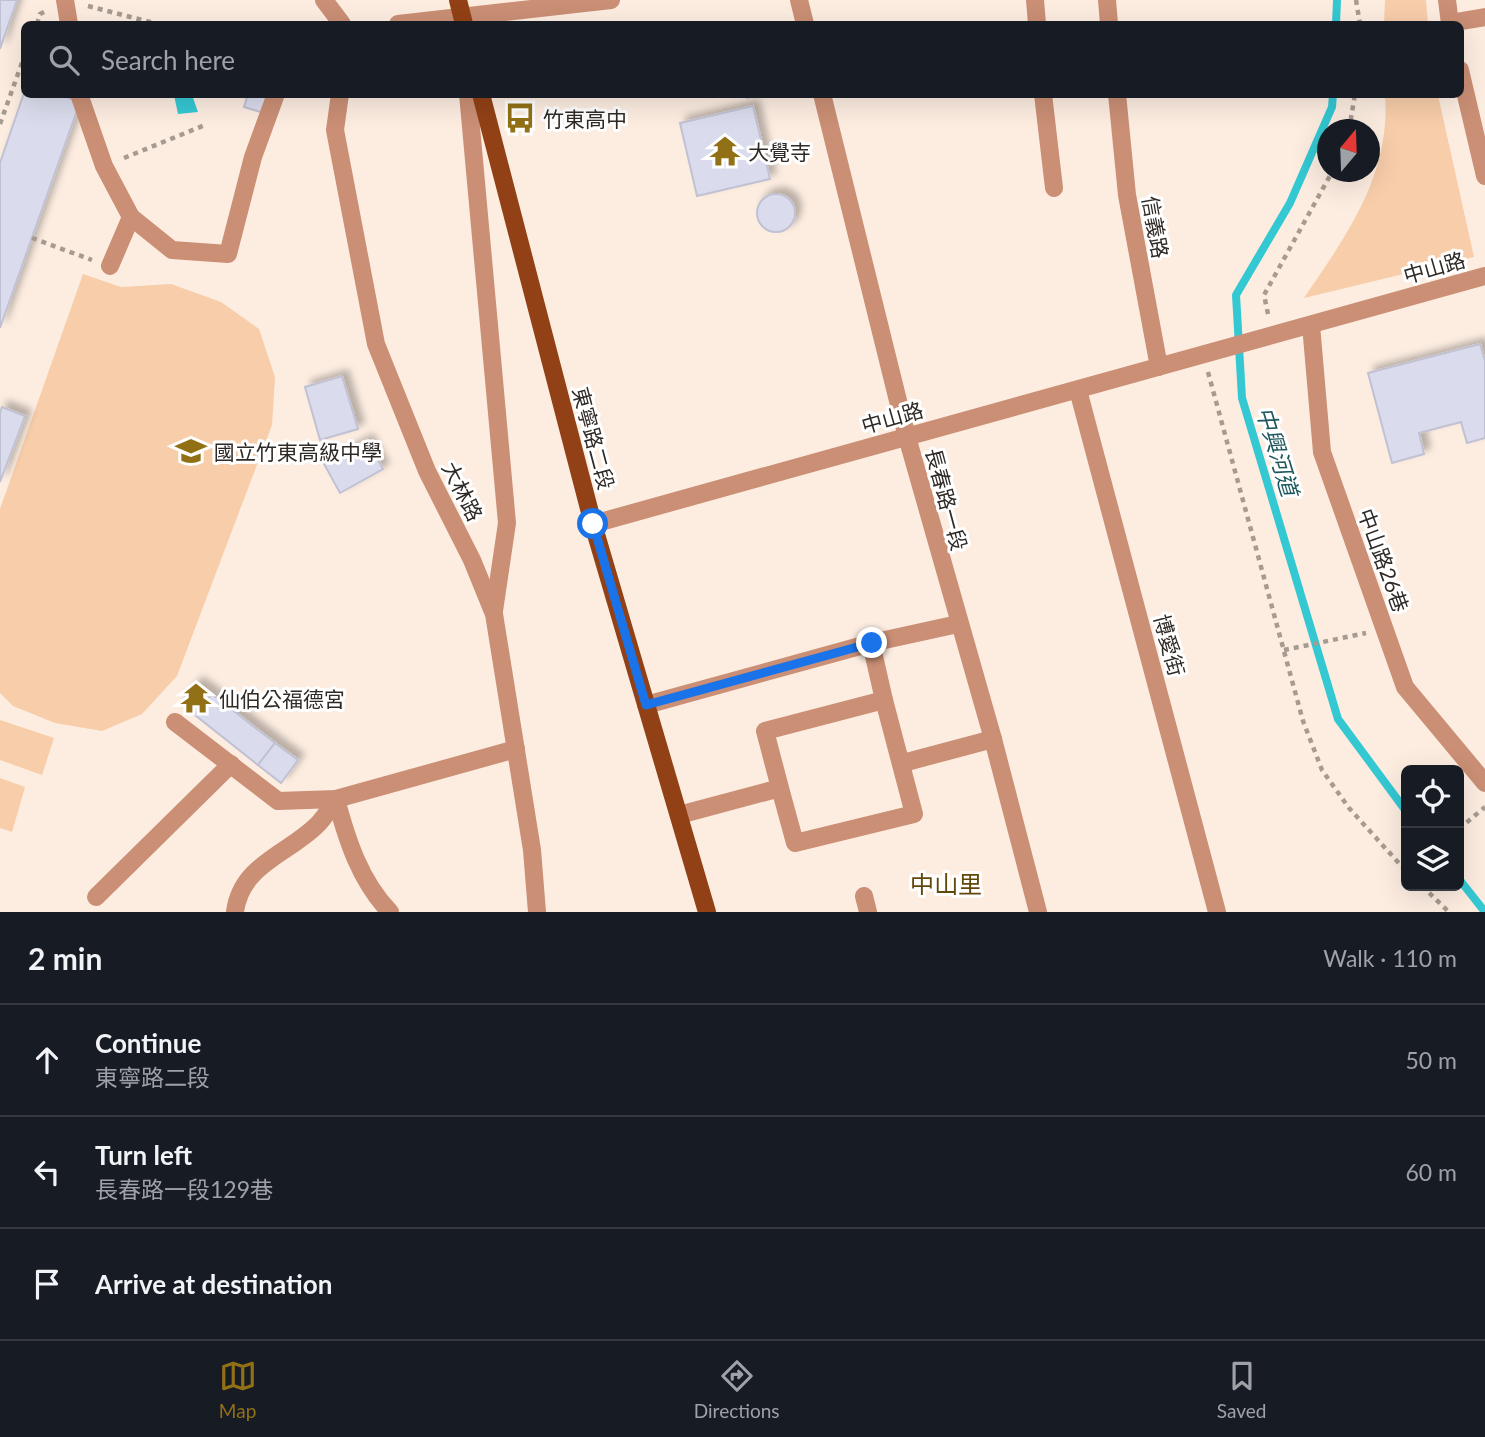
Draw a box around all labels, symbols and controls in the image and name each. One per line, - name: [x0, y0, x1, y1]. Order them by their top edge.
- search box: [21, 21, 1464, 98]
- icon: search: [45, 41, 83, 79]
- text: Search here: [101, 44, 235, 76]
- bus stop icon: 竹東高中: [503, 101, 537, 135]
- place label: 竹東高中: [543, 106, 627, 131]
- north arrow: [1317, 119, 1380, 182]
- temple icon: 大覺寺: [708, 134, 742, 168]
- place label: 大覺寺: [748, 139, 811, 164]
- street label: 信義路: [1138, 194, 1174, 260]
- street label: 中山路: [1400, 246, 1468, 288]
- street label: 東寧路二段: [568, 384, 620, 492]
- street label: 中山路: [858, 396, 926, 438]
- water label: 中興河道: [1251, 403, 1306, 502]
- school or university icon: 國立竹東高級中學: [174, 434, 208, 468]
- place label: 國立竹東高級中學: [214, 439, 382, 464]
- street label: 長春路一段: [921, 445, 973, 553]
- street label: 大林路: [438, 457, 488, 525]
- street label: 中山路26巷: [1354, 505, 1414, 615]
- route start: [577, 508, 608, 539]
- street label: 博愛街: [1150, 611, 1190, 679]
- route end: [856, 627, 887, 658]
- temple icon: 仙伯公福德宮: [179, 681, 213, 715]
- place label: 仙伯公福德宮: [219, 686, 345, 711]
- map controls: [1401, 765, 1464, 891]
- button: locate: [1401, 765, 1464, 828]
- button: layers: [1401, 828, 1464, 891]
- district label: 中山里: [910, 869, 982, 898]
- text: 2 min: [28, 940, 102, 976]
- text: Walk · 110 m: [1323, 944, 1457, 972]
- text: Continue: [95, 1027, 201, 1059]
- icon: ahead: [28, 1041, 66, 1079]
- text: 50 m: [1406, 1046, 1457, 1074]
- text: 東寧路二段: [95, 1063, 210, 1091]
- text: Turn left: [95, 1139, 192, 1171]
- icon: left: [28, 1153, 66, 1191]
- text: 60 m: [1406, 1158, 1457, 1186]
- text: 長春路一段129巷: [95, 1175, 273, 1203]
- icon: arrive: [28, 1265, 66, 1303]
- text: Arrive at destination: [95, 1268, 332, 1300]
- tab: Map: [219, 1357, 257, 1422]
- tab: Directions: [694, 1357, 780, 1422]
- tab: Saved: [1217, 1357, 1266, 1422]

